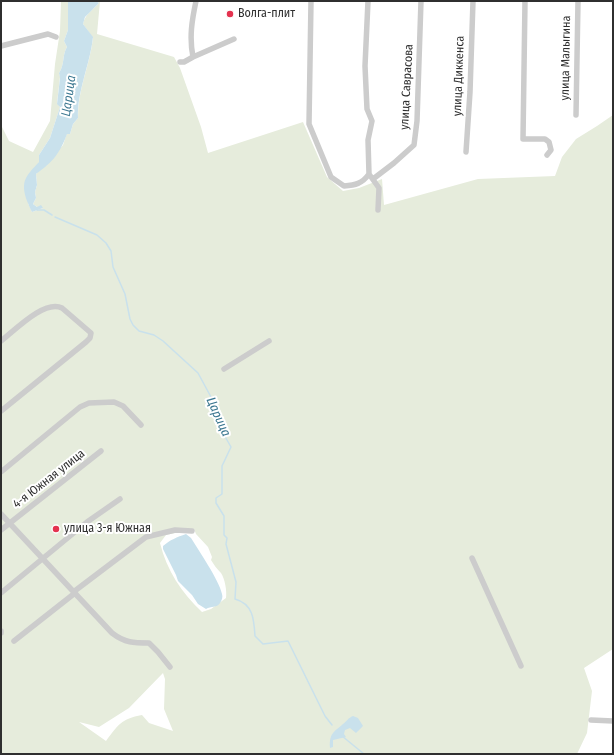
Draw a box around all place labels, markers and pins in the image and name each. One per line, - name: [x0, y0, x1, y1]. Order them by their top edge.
- place label: Волга-плит: [238, 7, 295, 21]
- marker: Волга-плит: [225, 9, 235, 19]
- place label: улица 3-я Южная: [64, 522, 151, 536]
- marker: улица 3-я Южная: [51, 524, 61, 534]

